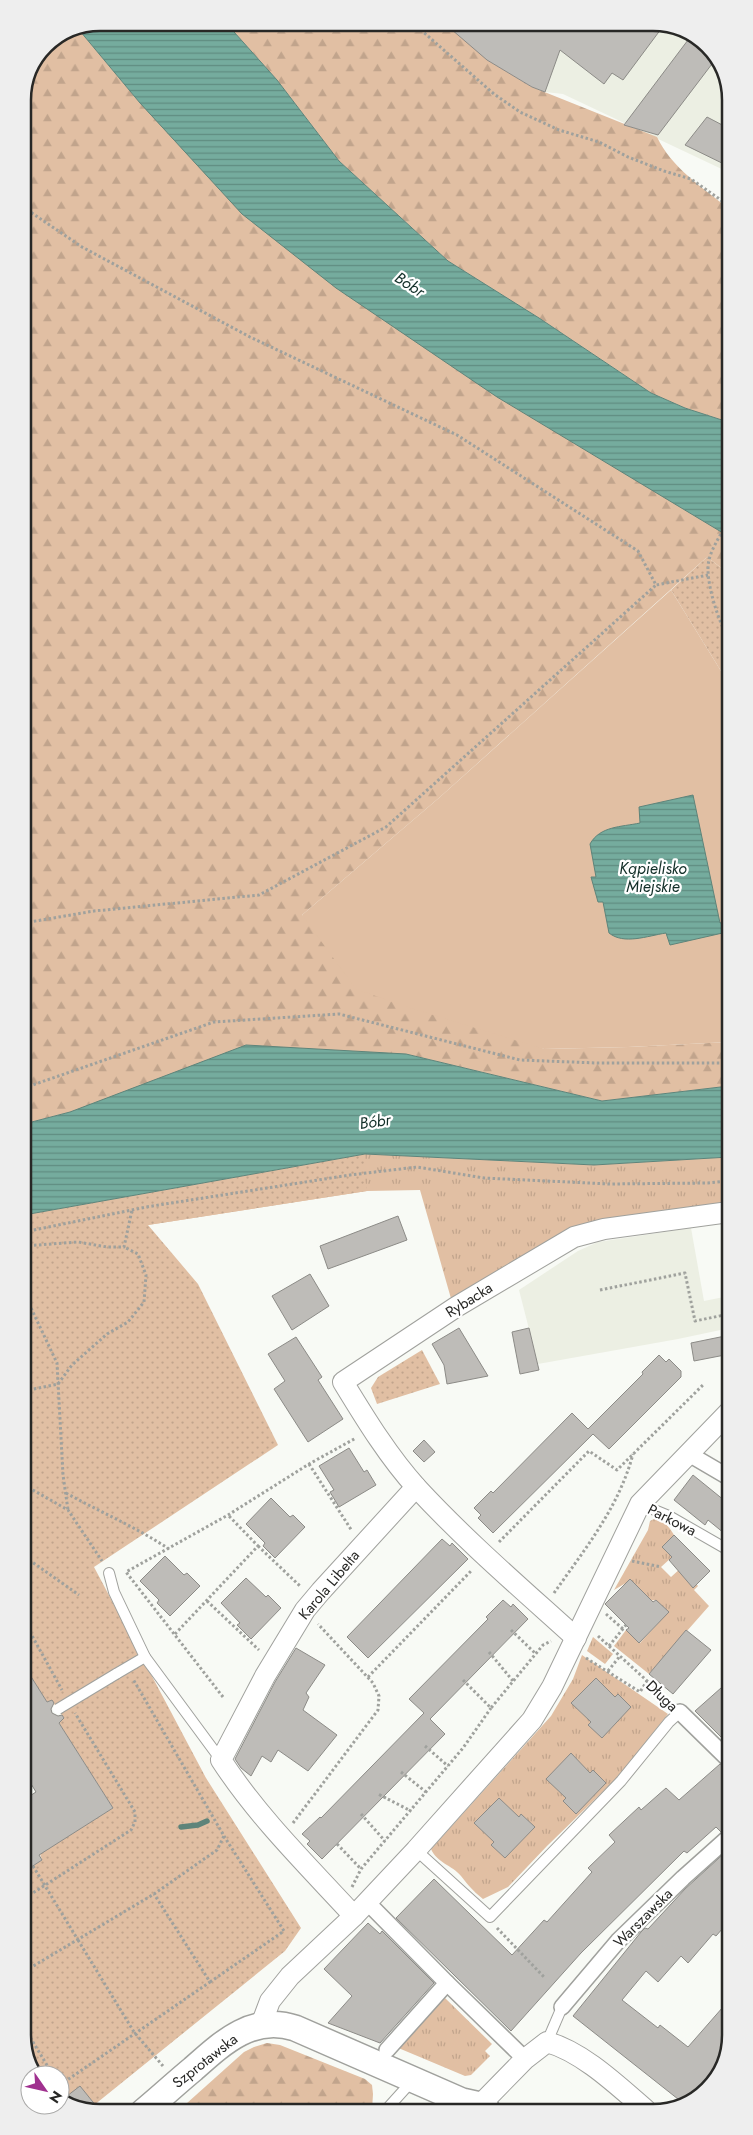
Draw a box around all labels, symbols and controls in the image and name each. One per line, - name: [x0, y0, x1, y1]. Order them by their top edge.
- water label: Bóbr: [390, 266, 431, 304]
- water label: Kąpielisko Miejskie: [619, 857, 687, 898]
- water label: Bóbr: [358, 1108, 394, 1135]
- street label: Rybacka: [441, 1277, 497, 1323]
- street label: Parkowa: [644, 1498, 700, 1542]
- street label: Karola Libelta: [293, 1545, 365, 1625]
- street label: Długa: [641, 1675, 683, 1717]
- street label: Warszawska: [608, 1883, 678, 1953]
- street label: Szprotawska: [168, 2028, 242, 2094]
- north arrow: [20, 2065, 70, 2115]
- text: N: [44, 2087, 67, 2107]

